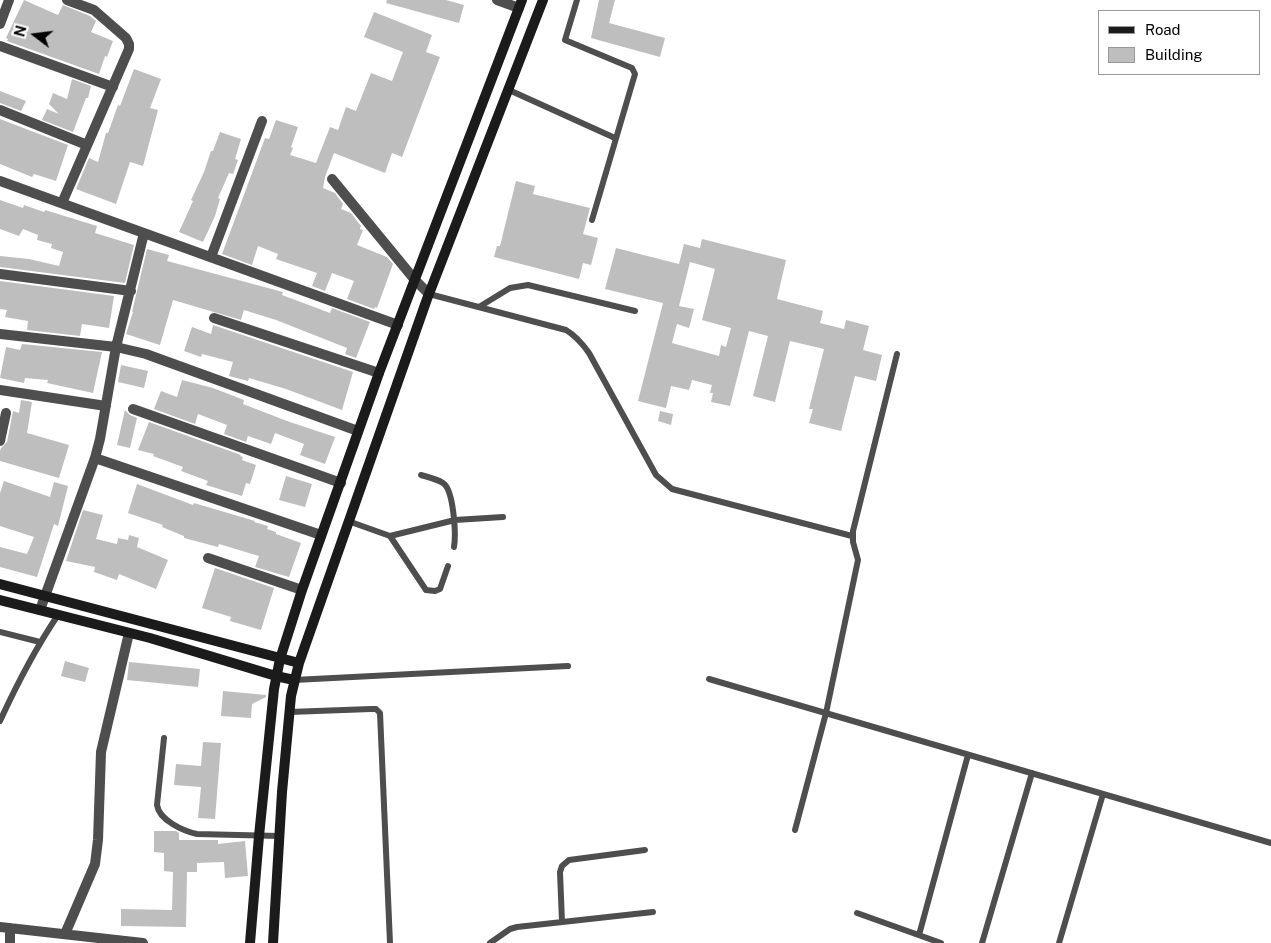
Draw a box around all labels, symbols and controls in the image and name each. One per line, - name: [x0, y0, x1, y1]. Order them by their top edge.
- north arrow: [10, 10, 60, 60]
- legend: [1098, 10, 1261, 75]
- text: Road: [1145, 21, 1181, 38]
- text: N: [11, 24, 30, 38]
- text: Building: [1145, 46, 1203, 63]

